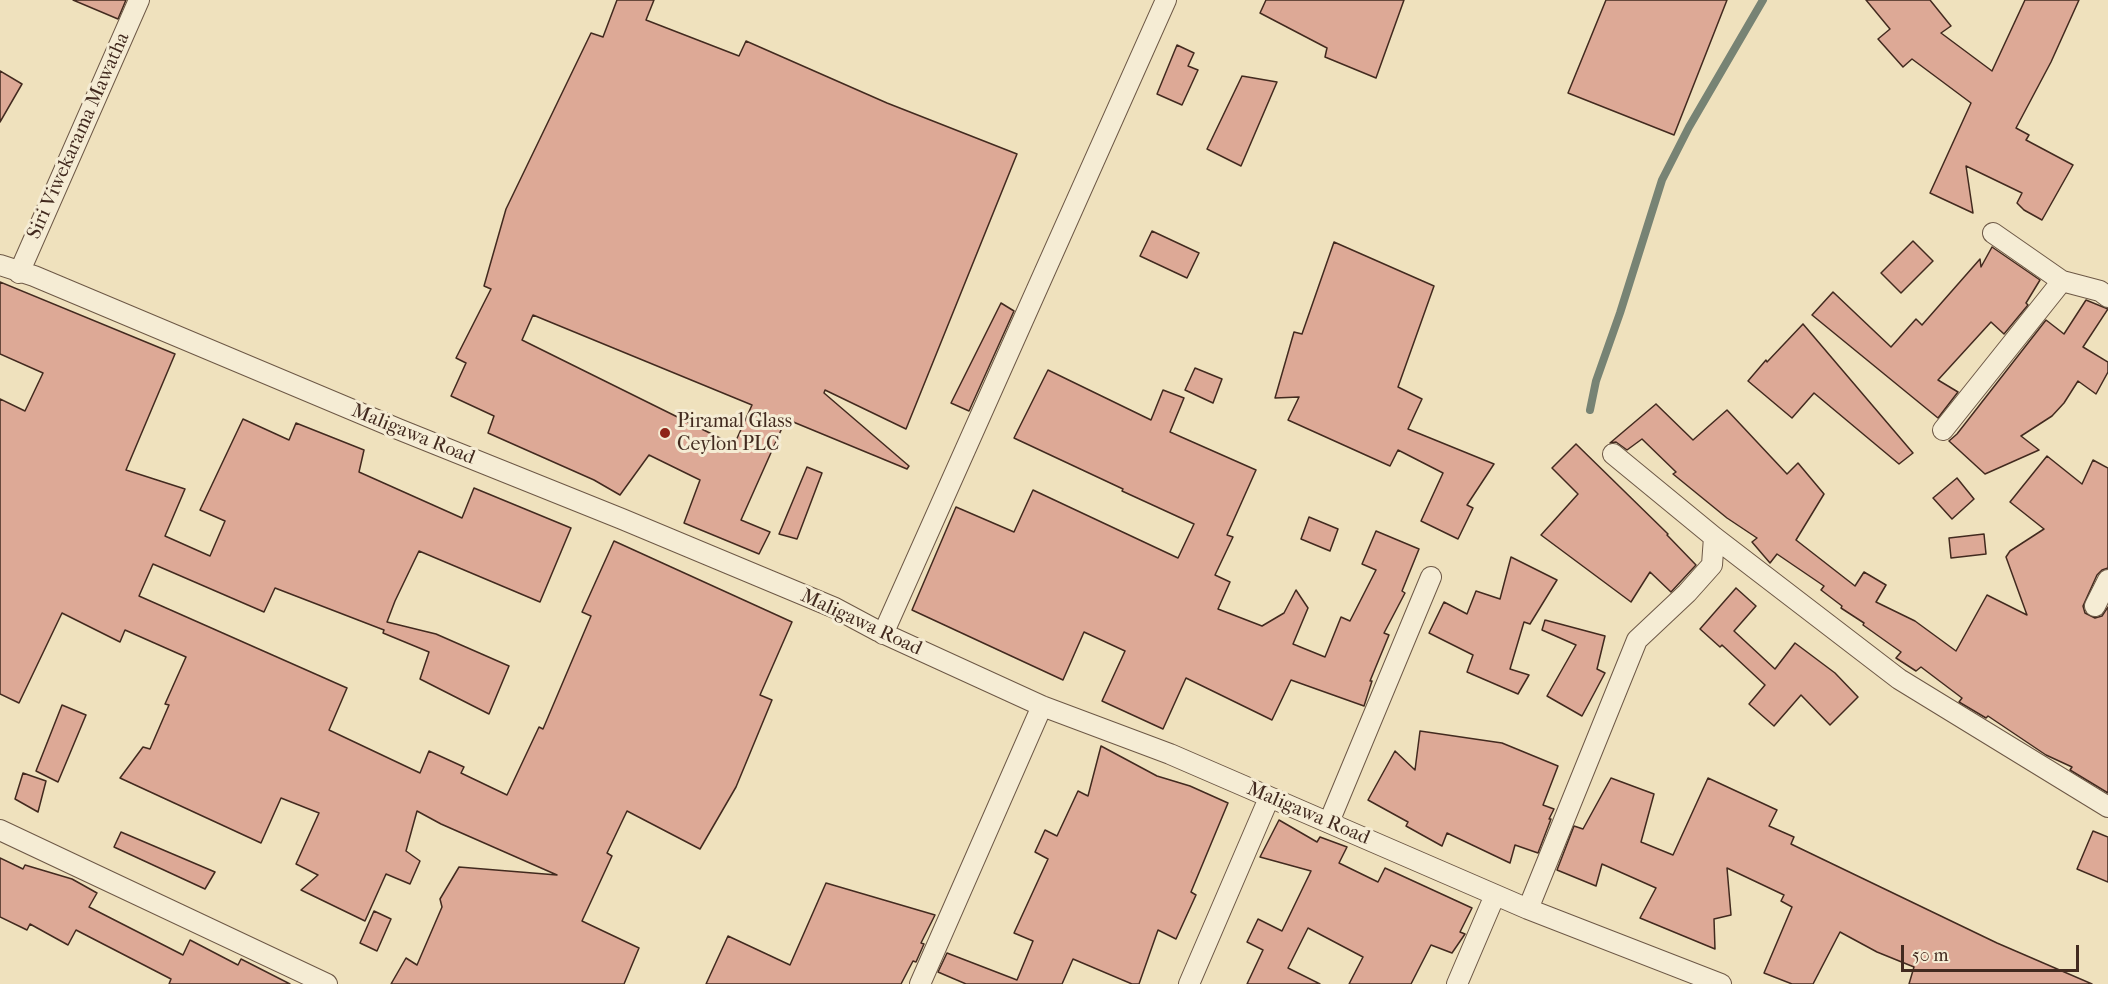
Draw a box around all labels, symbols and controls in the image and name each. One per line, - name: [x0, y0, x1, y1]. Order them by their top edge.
- street label: Siri Viwekarama Mawatha: [23, 29, 135, 243]
- street label: Maligawa Road: [348, 399, 478, 471]
- place label: Piramal Glass Ceylon PLC: [677, 410, 792, 457]
- marker: Piramal Glass Ceylon PLC: [658, 426, 672, 440]
- street label: Maligawa Road: [796, 584, 926, 662]
- street label: Maligawa Road: [1243, 777, 1373, 851]
- scale bar: [1904, 933, 2082, 971]
- text: 50 m: [1912, 945, 1948, 966]

